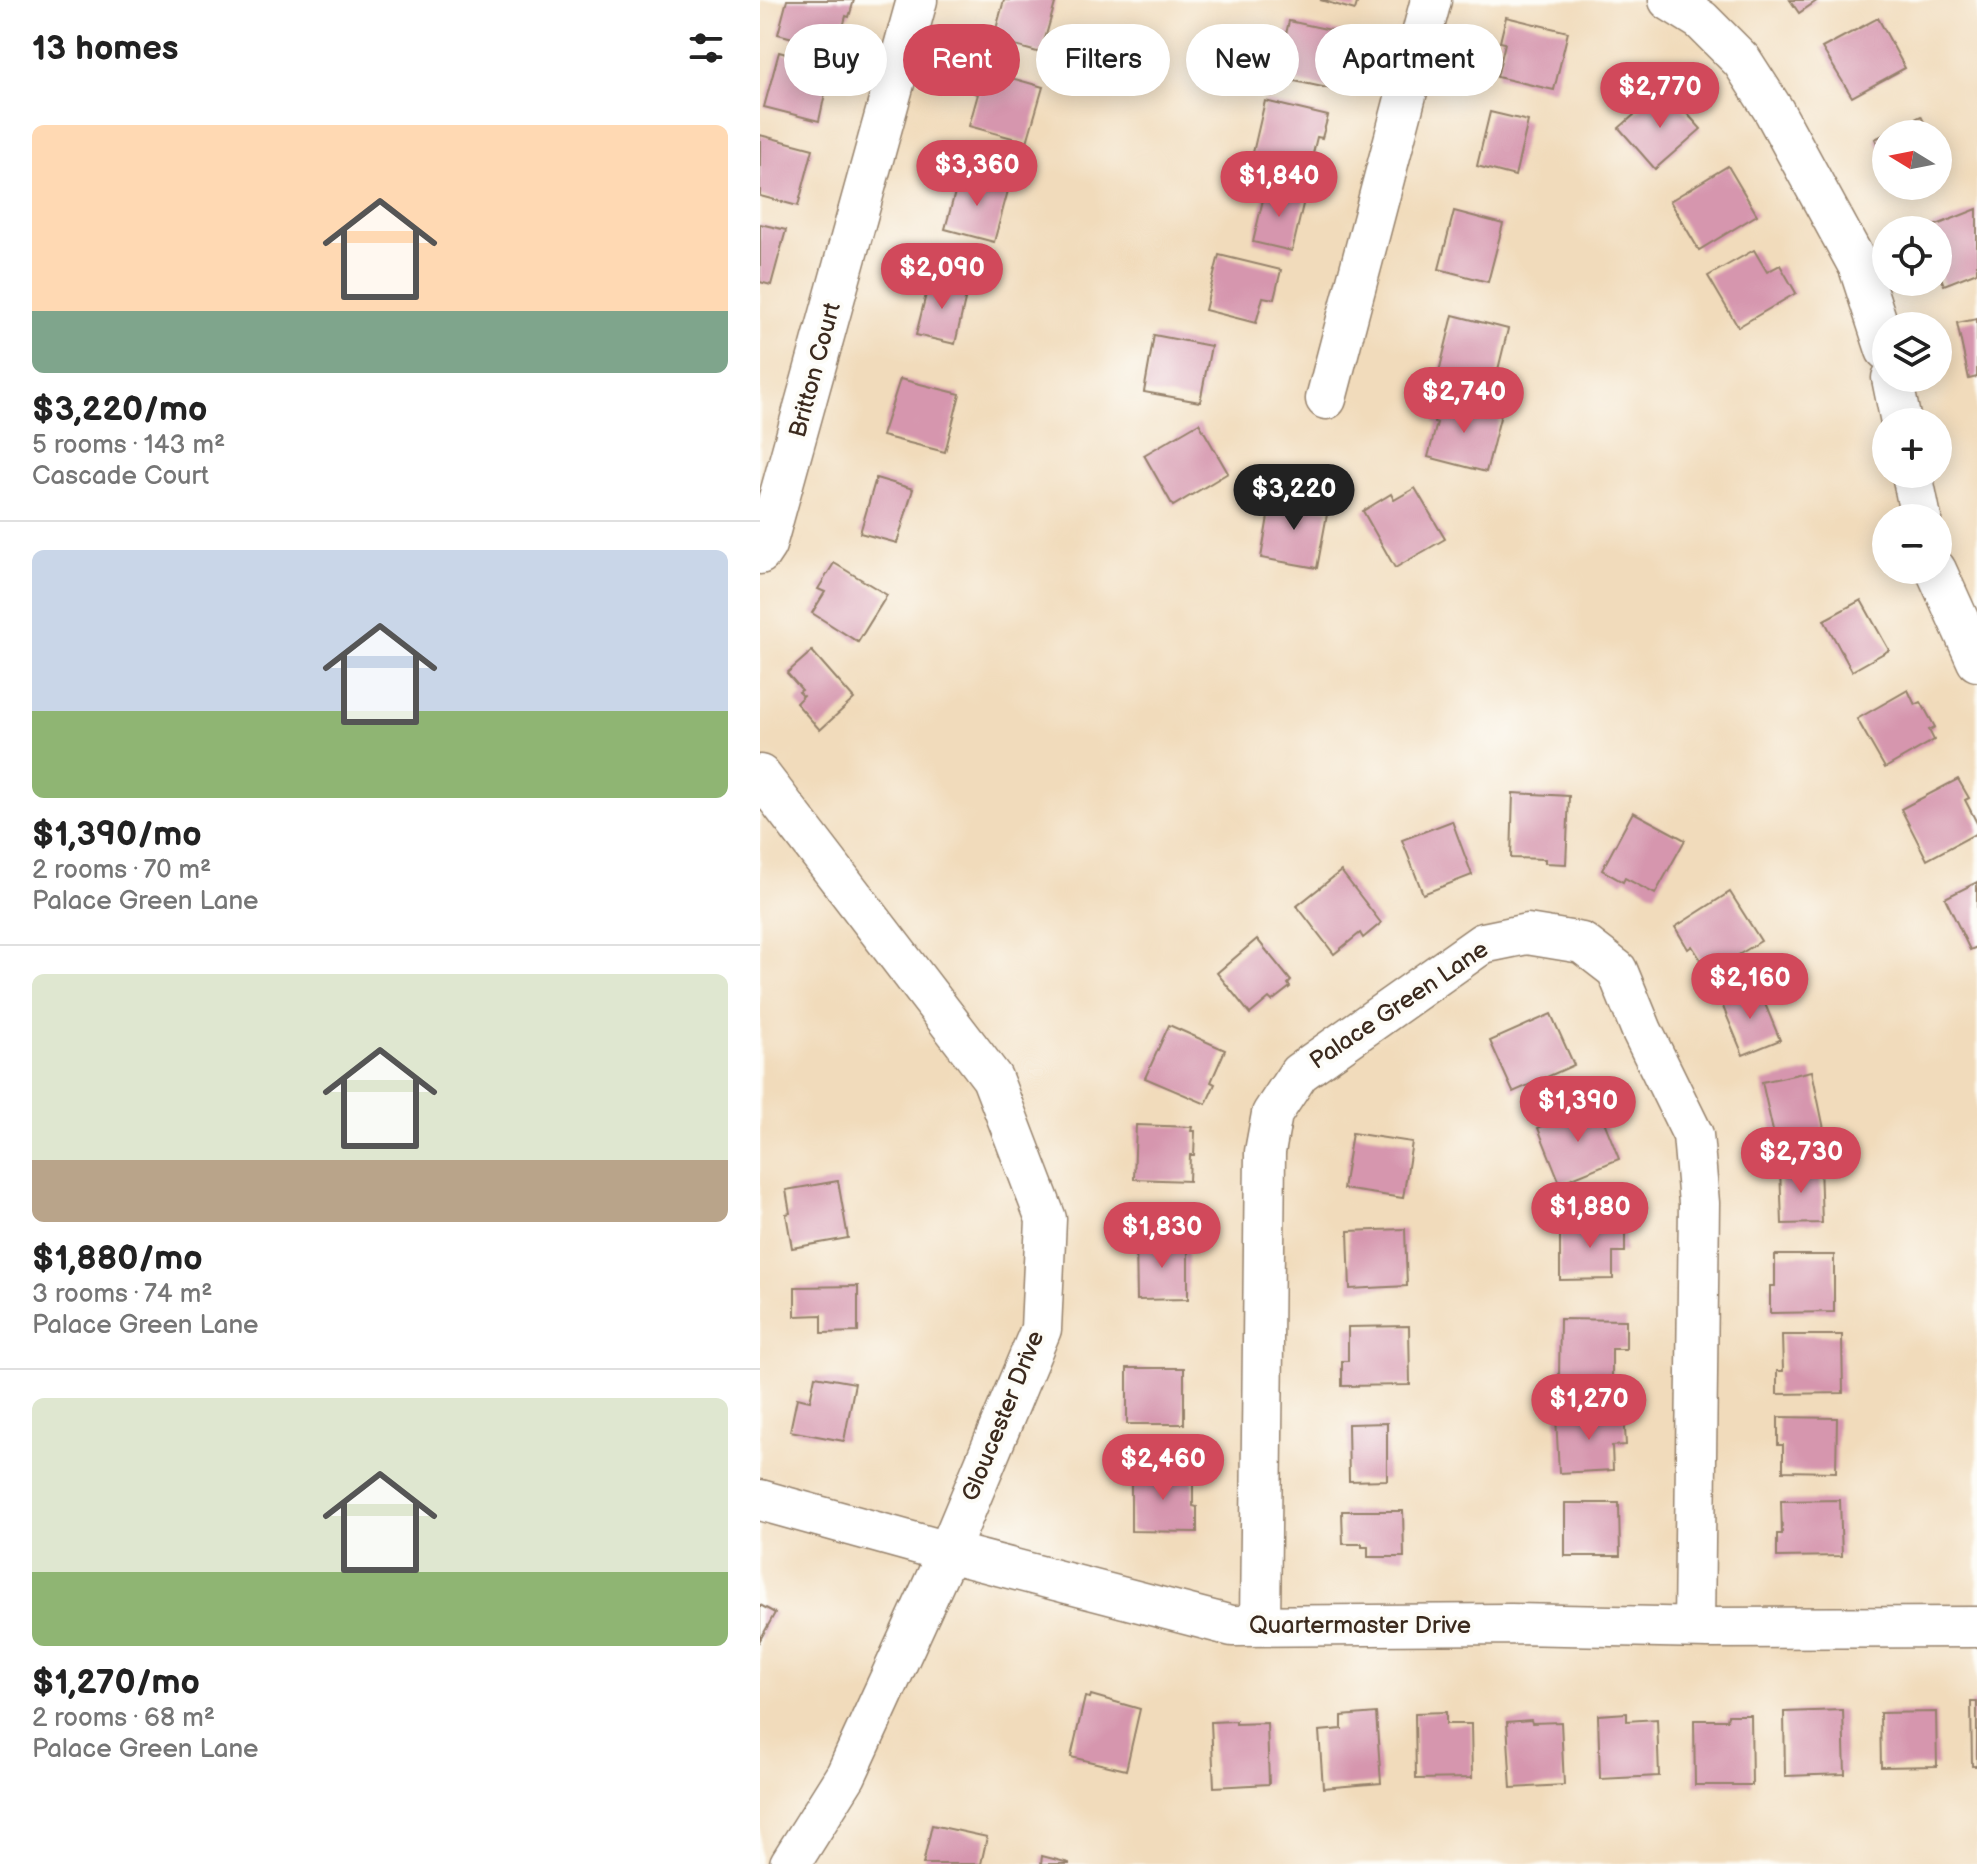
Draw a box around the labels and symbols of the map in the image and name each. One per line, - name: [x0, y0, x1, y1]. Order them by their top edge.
- pin: $2,770: [1595, 62, 1725, 130]
- north arrow: [1872, 120, 1952, 200]
- pin: $3,360: [912, 140, 1042, 208]
- pin: $1,840: [1214, 151, 1344, 219]
- pin: $2,090: [877, 243, 1007, 311]
- street label: Britton Court: [783, 299, 847, 441]
- pin: $2,740: [1399, 367, 1529, 435]
- pin: $3,220: [1229, 464, 1359, 532]
- street label: Palace Green Lane: [1304, 935, 1494, 1075]
- pin: $2,160: [1685, 953, 1815, 1021]
- pin: $1,390: [1513, 1076, 1643, 1144]
- pin: $2,730: [1736, 1127, 1866, 1195]
- pin: $1,880: [1525, 1182, 1655, 1250]
- pin: $1,830: [1097, 1202, 1227, 1270]
- street label: Gloucester Drive: [956, 1327, 1050, 1505]
- pin: $1,270: [1524, 1374, 1654, 1442]
- pin: $2,460: [1098, 1434, 1228, 1502]
- street label: Quartermaster Drive: [1249, 1611, 1471, 1640]

